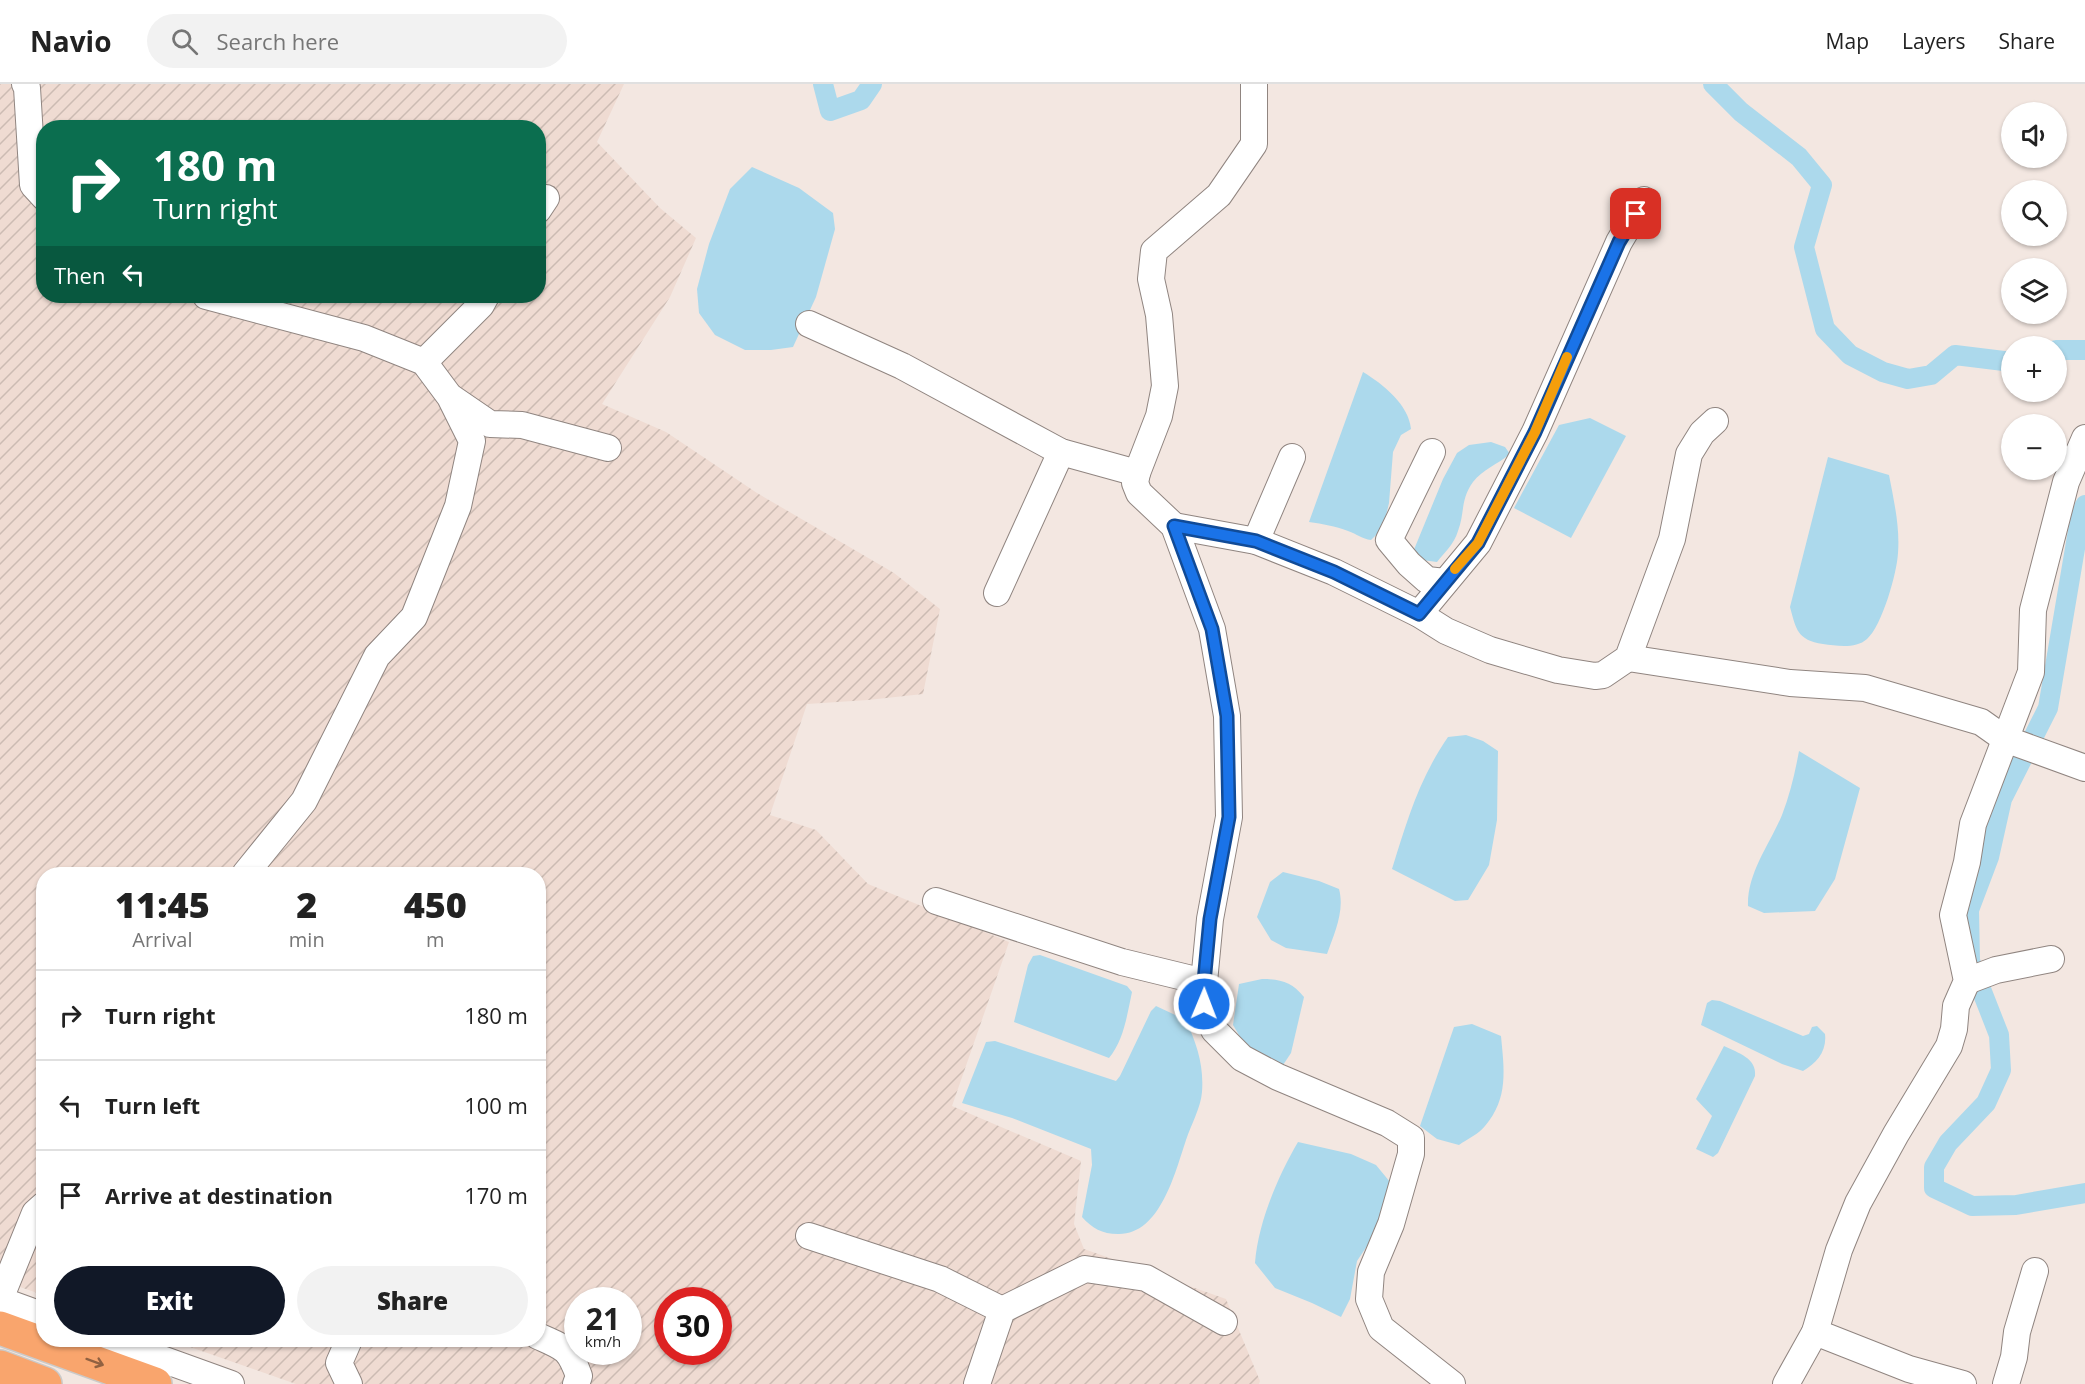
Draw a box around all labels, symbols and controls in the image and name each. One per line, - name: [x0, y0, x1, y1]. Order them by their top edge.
- search box: [147, 14, 567, 68]
- text: Navio: [30, 22, 111, 60]
- icon: search: [168, 25, 201, 58]
- text: Search here: [216, 26, 339, 56]
- text: Map: [1826, 27, 1869, 55]
- text: Layers: [1902, 27, 1966, 55]
- text: Share: [1999, 27, 2055, 55]
- map controls: [2001, 102, 2067, 480]
- button: sound: [2001, 102, 2067, 168]
- text: 180 m: [153, 136, 277, 193]
- icon: right: [54, 144, 132, 222]
- button: search: [2001, 180, 2067, 246]
- pin: [1610, 188, 1661, 239]
- text: Turn right: [153, 190, 278, 227]
- icon: arrive: [1619, 197, 1652, 230]
- icon: left: [117, 258, 150, 291]
- button: layers: [2001, 258, 2067, 324]
- text: Then: [54, 260, 105, 290]
- button: +: [2001, 336, 2067, 402]
- button: −: [2001, 414, 2067, 480]
- text: 11:45: [115, 880, 210, 929]
- text: 2: [296, 880, 317, 929]
- text: 450: [404, 880, 467, 929]
- text: Arrival: [132, 926, 193, 953]
- text: min: [289, 926, 325, 953]
- text: m: [426, 926, 445, 953]
- position arrow: [1172, 972, 1236, 1036]
- icon: right: [54, 999, 87, 1032]
- text: Turn right: [105, 1000, 216, 1030]
- text: 180 m: [464, 1000, 528, 1030]
- icon: left: [54, 1089, 87, 1122]
- text: Turn left: [105, 1090, 200, 1120]
- text: 100 m: [464, 1090, 528, 1120]
- icon: arrive: [54, 1179, 87, 1212]
- text: Arrive at destination: [105, 1180, 333, 1210]
- text: 170 m: [464, 1180, 528, 1210]
- button: Exit: [54, 1266, 285, 1335]
- button: Share: [297, 1266, 528, 1335]
- speed limit sign: 30: [654, 1287, 732, 1365]
- text: 21: [586, 1298, 620, 1339]
- text: km/h: [585, 1331, 621, 1351]
- one-way arrow: [85, 1358, 103, 1369]

